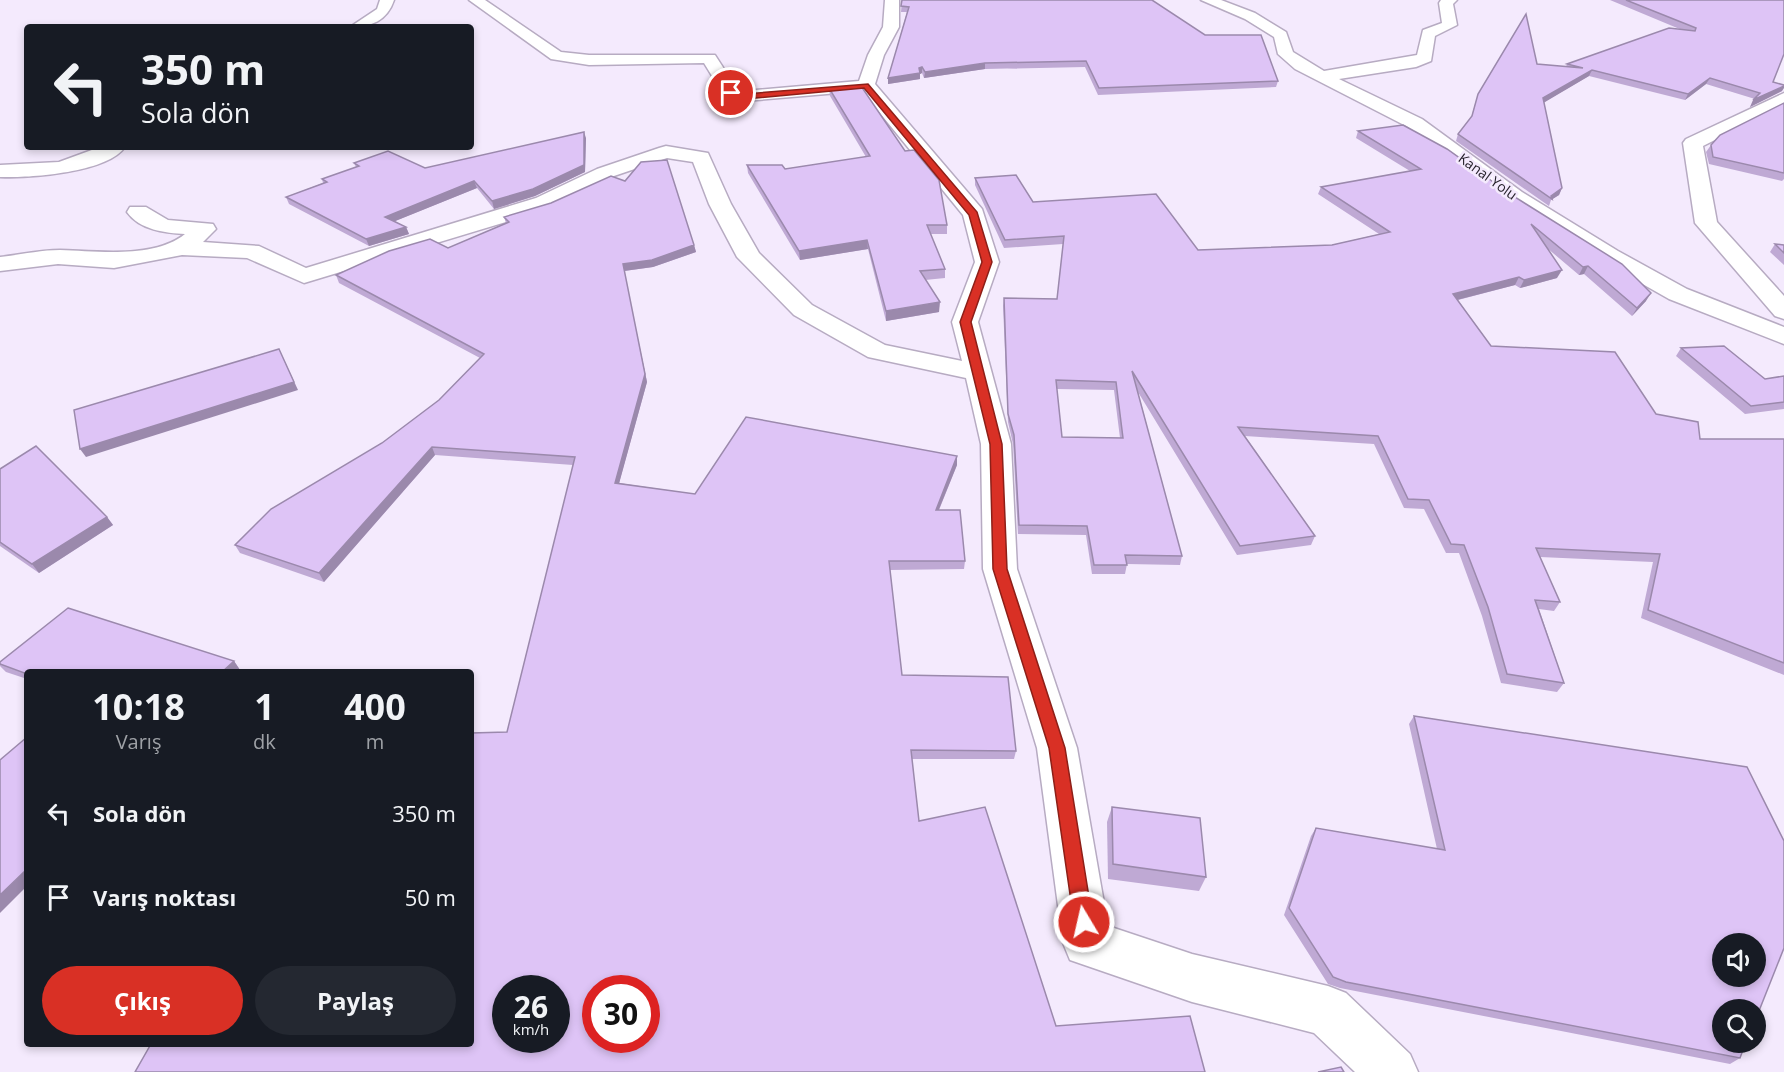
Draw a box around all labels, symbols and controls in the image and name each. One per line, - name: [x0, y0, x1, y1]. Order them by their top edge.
- text: 350 m: [141, 40, 265, 97]
- icon: left: [42, 48, 120, 126]
- pin: [705, 67, 756, 118]
- icon: arrive: [714, 76, 747, 109]
- text: Sola dön: [141, 94, 250, 131]
- street label: Kanal Yolu: [1455, 148, 1521, 204]
- text: 10:18: [92, 682, 185, 731]
- text: 1: [254, 682, 275, 731]
- text: 400: [344, 682, 406, 731]
- text: Varış: [116, 728, 161, 755]
- text: dk: [253, 728, 276, 755]
- text: m: [366, 728, 384, 755]
- icon: left: [42, 797, 75, 830]
- text: Sola dön: [93, 798, 186, 828]
- text: 350 m: [392, 798, 456, 828]
- icon: arrive: [42, 881, 75, 914]
- text: Varış noktası: [93, 882, 236, 912]
- text: 50 m: [405, 882, 456, 912]
- position arrow: [1052, 890, 1116, 954]
- map controls: [1712, 933, 1766, 1053]
- button: sound: [1712, 933, 1766, 987]
- button: Çıkış: [42, 966, 243, 1035]
- button: Paylaş: [255, 966, 456, 1035]
- speed limit sign: 30: [582, 975, 660, 1053]
- text: 26: [514, 986, 548, 1027]
- button: search: [1712, 999, 1766, 1053]
- text: km/h: [513, 1019, 549, 1039]

